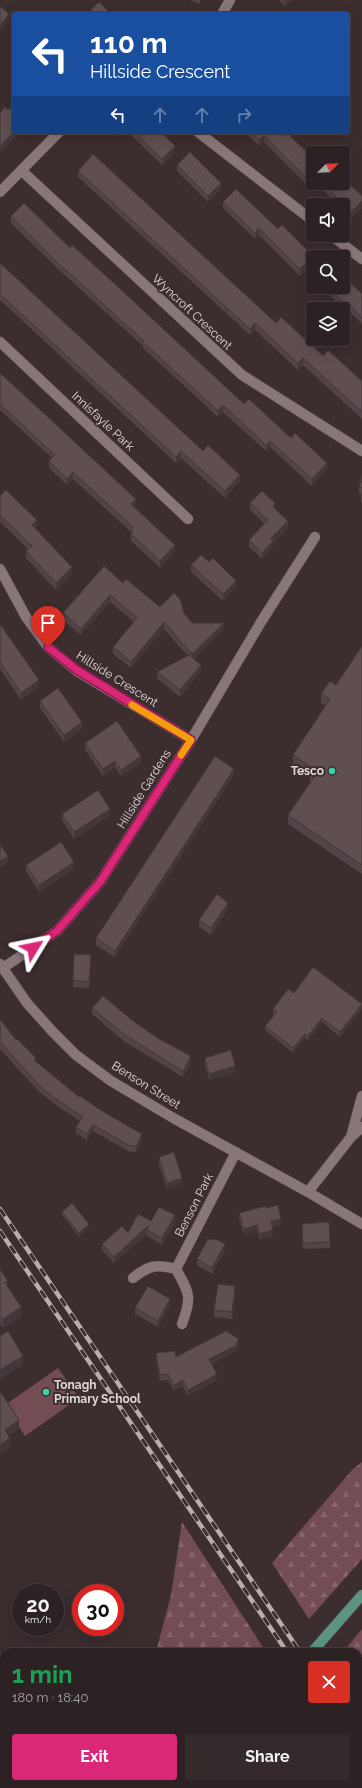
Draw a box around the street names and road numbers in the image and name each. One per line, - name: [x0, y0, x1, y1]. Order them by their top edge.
- street label: Wyncroft Crescent: [149, 271, 235, 353]
- street label: Innisfayle Park: [69, 389, 138, 454]
- street label: Hillside Crescent: [74, 648, 160, 710]
- street label: Hillside Gardens: [114, 747, 174, 831]
- street label: Benson Street: [109, 1058, 183, 1112]
- street label: Benson Park: [172, 1170, 216, 1239]

